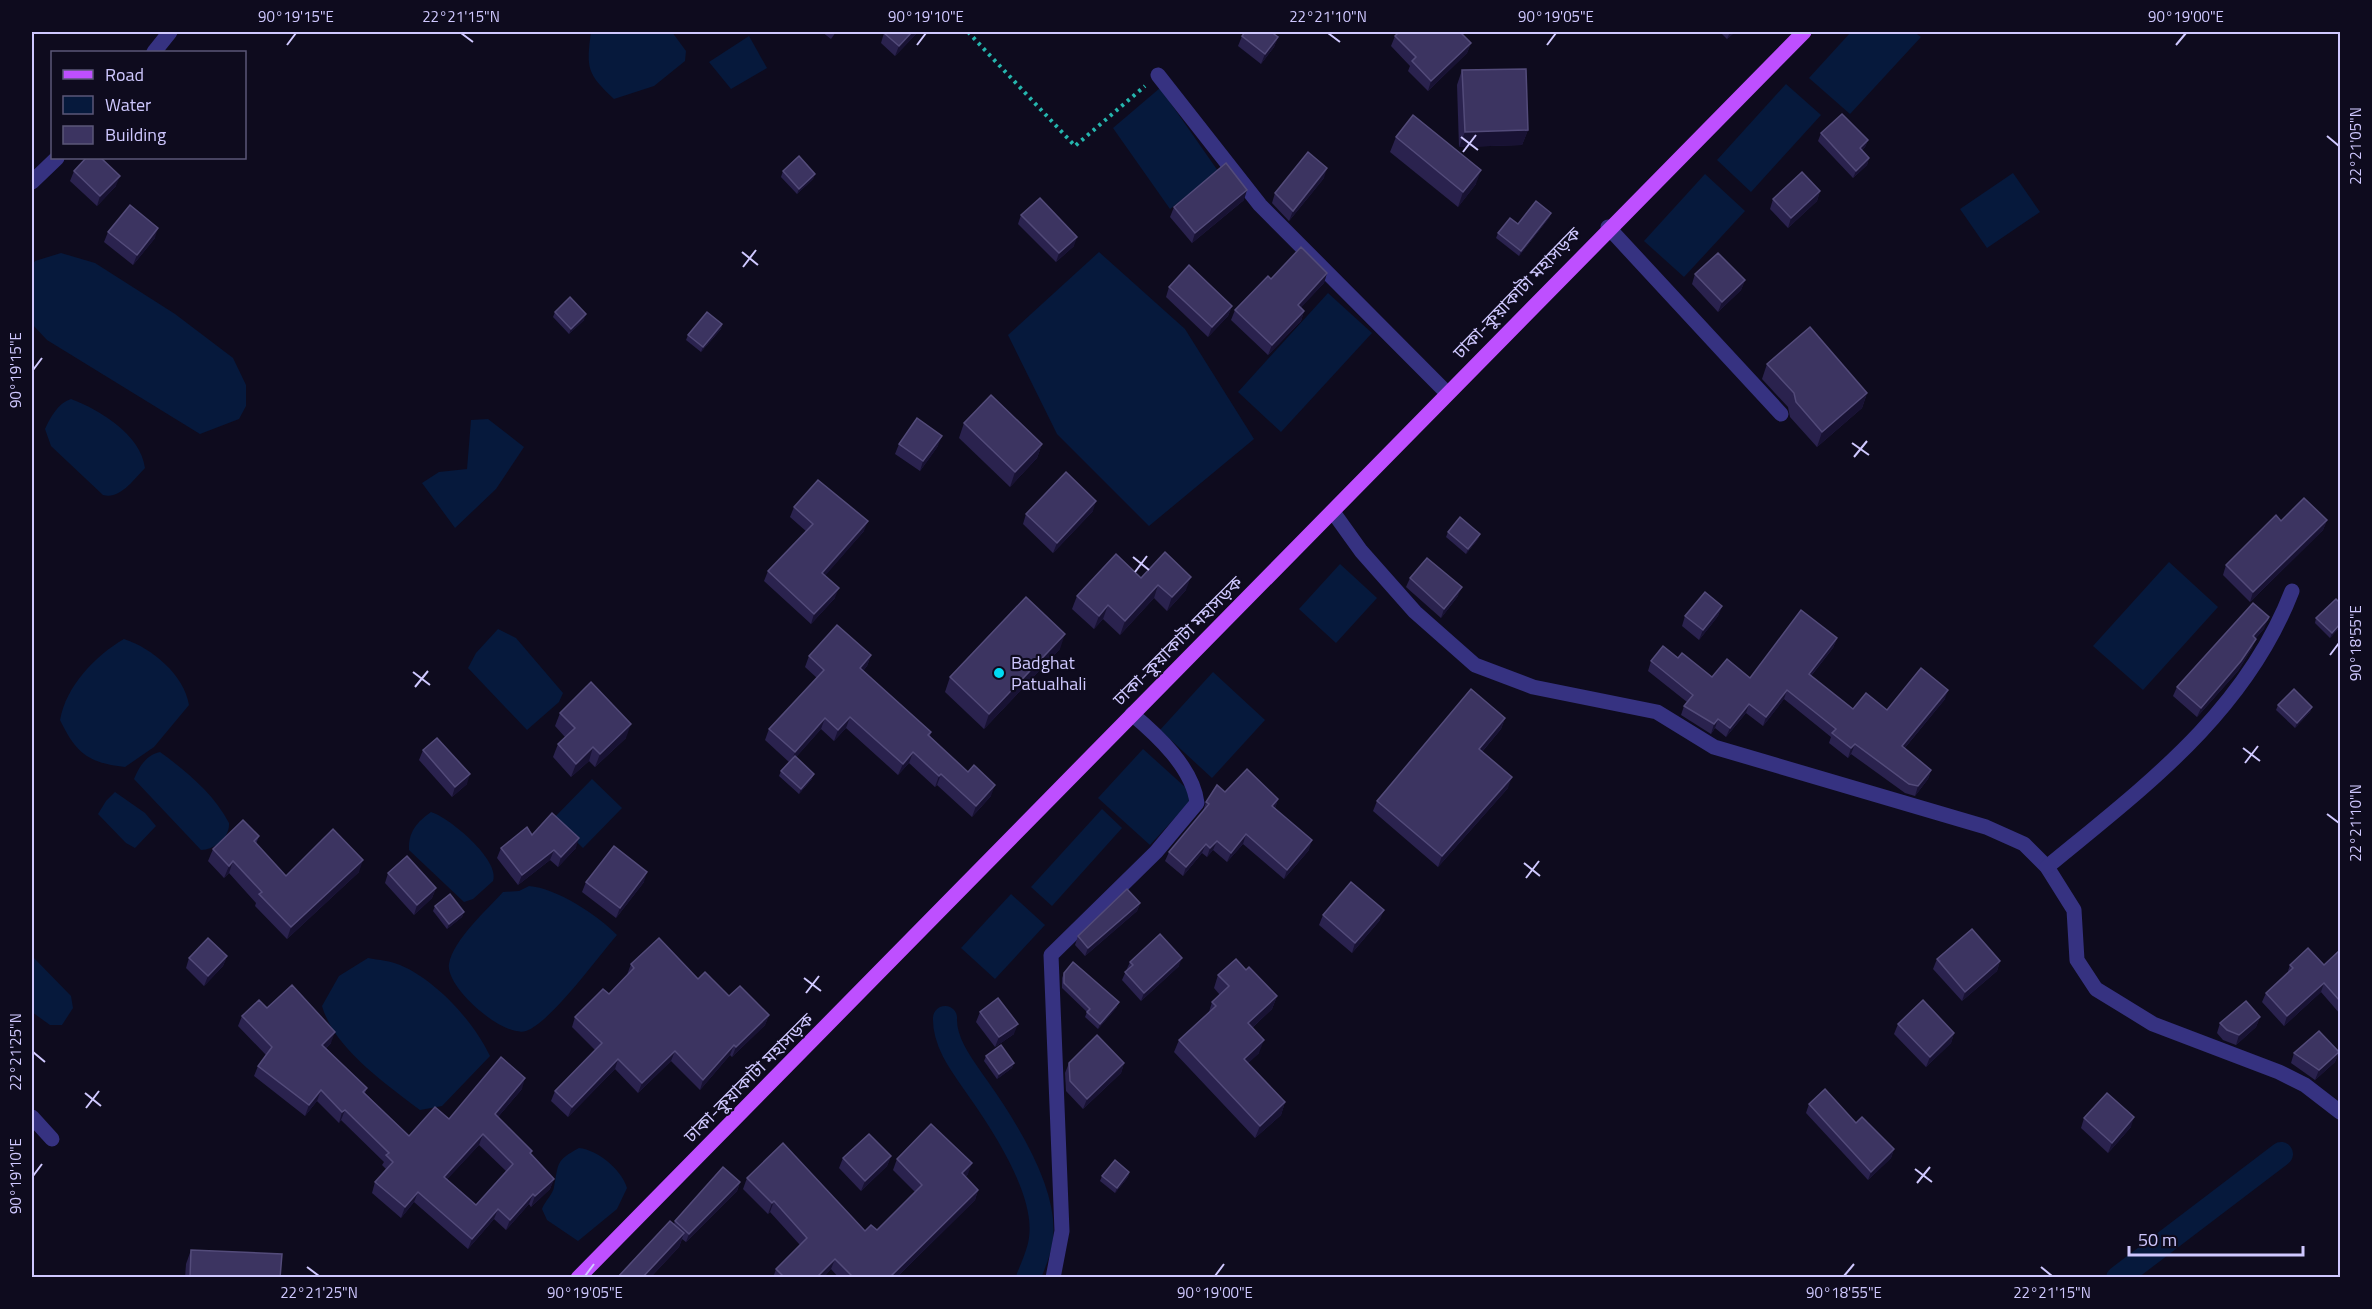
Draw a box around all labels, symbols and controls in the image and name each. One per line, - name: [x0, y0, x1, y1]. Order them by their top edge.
- text: 90°19'15"E: [258, 5, 334, 28]
- text: 22°21'15"N: [422, 5, 500, 28]
- text: 90°19'10"E: [888, 5, 964, 28]
- text: 22°21'10"N: [1289, 5, 1367, 28]
- text: 90°19'05"E: [1518, 5, 1594, 28]
- text: 90°19'00"E: [2148, 5, 2224, 28]
- legend: [51, 51, 246, 159]
- text: Road: [105, 61, 144, 88]
- text: Water: [105, 91, 151, 118]
- text: 22°21'05"N: [2344, 107, 2367, 185]
- text: Building: [105, 121, 166, 148]
- street label: ঢাকা-কুয়াকাটা মহাসড়ক: [1446, 220, 1587, 365]
- text: 90°19'15"E: [4, 332, 27, 408]
- street label: ঢাকা-কুয়াকাটা মহাসড়ক: [1106, 569, 1249, 713]
- text: 90°18'55"E: [2344, 605, 2367, 681]
- place label: Badghat Patualhali: [1011, 649, 1086, 697]
- marker: Badghat Patualhali: [992, 666, 1006, 680]
- text: 22°21'10"N: [2344, 784, 2367, 862]
- street label: ঢাকা-কুয়াকাটা মহাসড়ক: [677, 1006, 820, 1150]
- text: 22°21'25"N: [4, 1013, 27, 1091]
- text: 90°19'10"E: [4, 1138, 27, 1214]
- scale bar: [2129, 1219, 2303, 1257]
- text: 50 m: [2138, 1226, 2177, 1253]
- text: 22°21'25"N: [280, 1281, 358, 1304]
- text: 90°19'05"E: [547, 1281, 623, 1304]
- text: 90°19'00"E: [1177, 1281, 1253, 1304]
- text: 90°18'55"E: [1806, 1281, 1882, 1304]
- text: 22°21'15"N: [2013, 1281, 2091, 1304]

